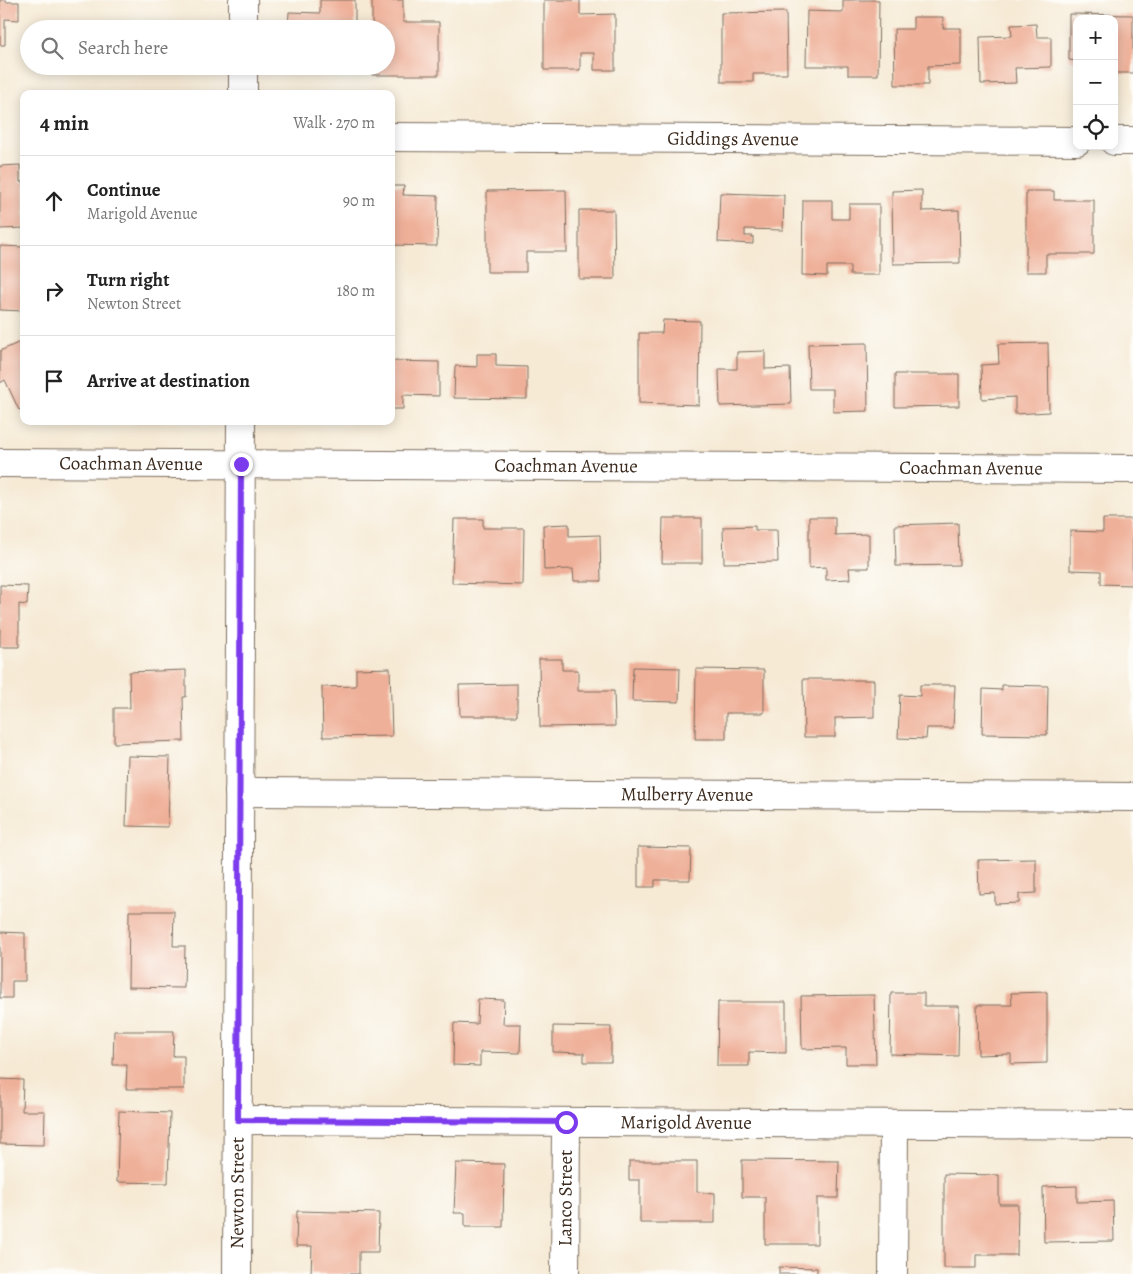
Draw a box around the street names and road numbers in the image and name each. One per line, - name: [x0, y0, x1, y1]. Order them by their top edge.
- street label: Giddings Avenue: [667, 126, 799, 152]
- street label: Coachman Avenue: [59, 450, 203, 477]
- street label: Coachman Avenue: [494, 453, 638, 479]
- street label: Coachman Avenue: [899, 455, 1043, 482]
- street label: Mulberry Avenue: [621, 781, 753, 808]
- street label: Marigold Avenue: [620, 1109, 752, 1136]
- street label: Newton Street: [224, 1137, 251, 1249]
- street label: Lanco Street: [552, 1150, 579, 1246]

